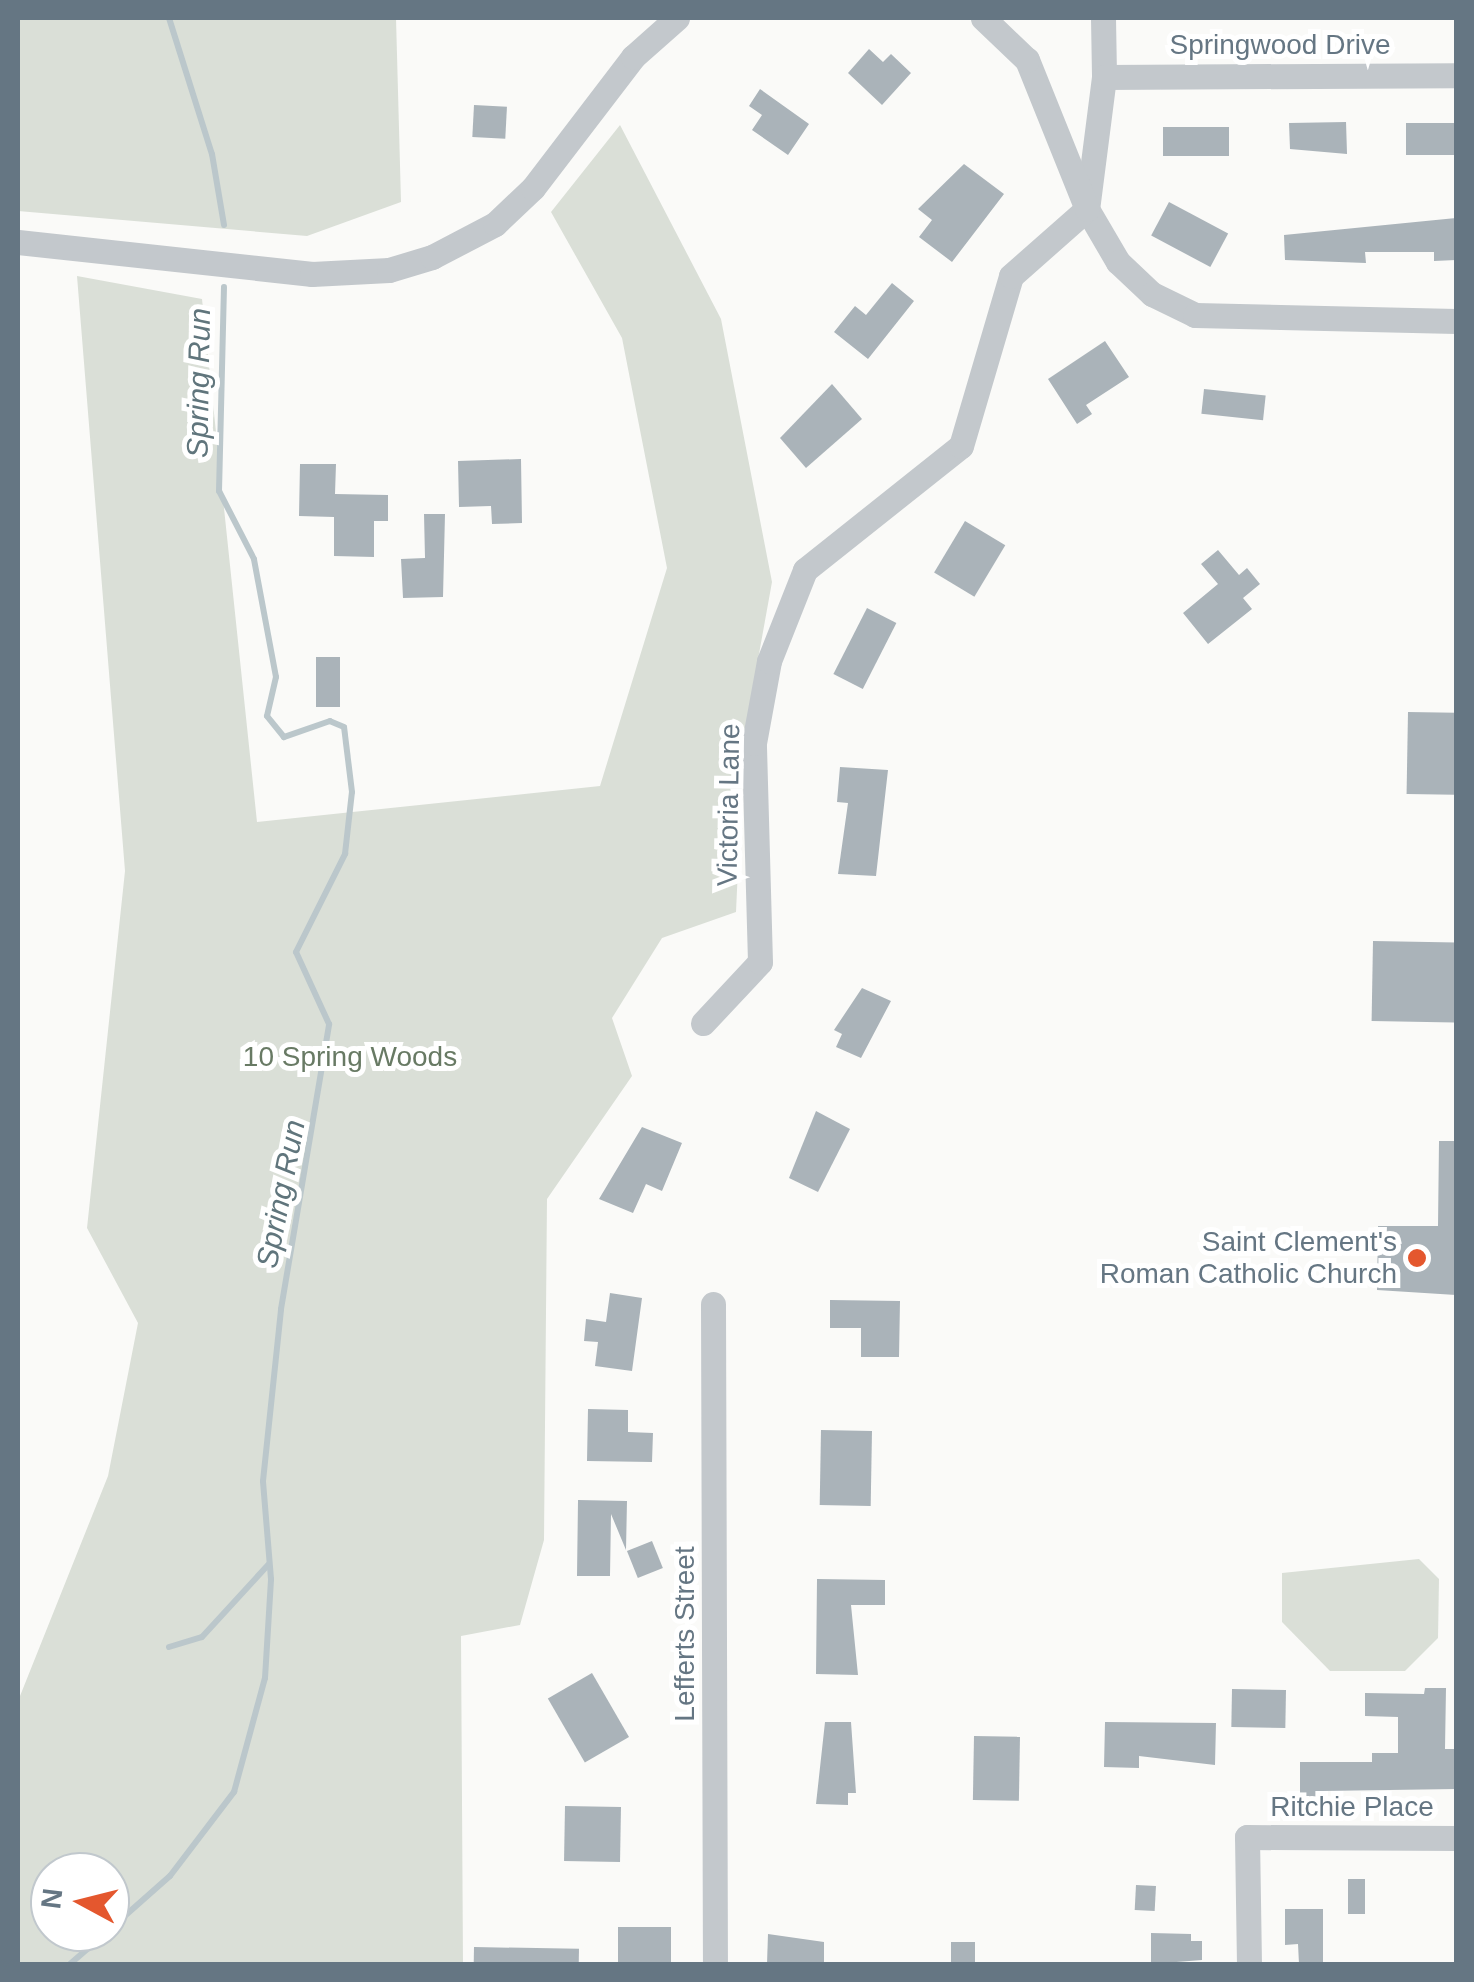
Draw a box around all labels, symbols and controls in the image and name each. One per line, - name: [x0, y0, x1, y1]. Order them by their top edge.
- street label: Springwood Drive: [1170, 28, 1390, 62]
- water label: Spring Run: [180, 308, 218, 458]
- street label: Victoria Lane: [711, 723, 747, 887]
- park label: 10 Spring Woods: [243, 1040, 457, 1074]
- water label: Spring Run: [249, 1117, 313, 1271]
- place label: Saint Clement's Roman Catholic Church: [1100, 1225, 1397, 1291]
- marker: Saint Clement's Roman Catholic Church: [1406, 1247, 1428, 1269]
- street label: Lefferts Street: [668, 1546, 702, 1722]
- street label: Ritchie Place: [1270, 1790, 1434, 1824]
- north arrow: [30, 1852, 130, 1952]
- text: N: [35, 1887, 68, 1910]

